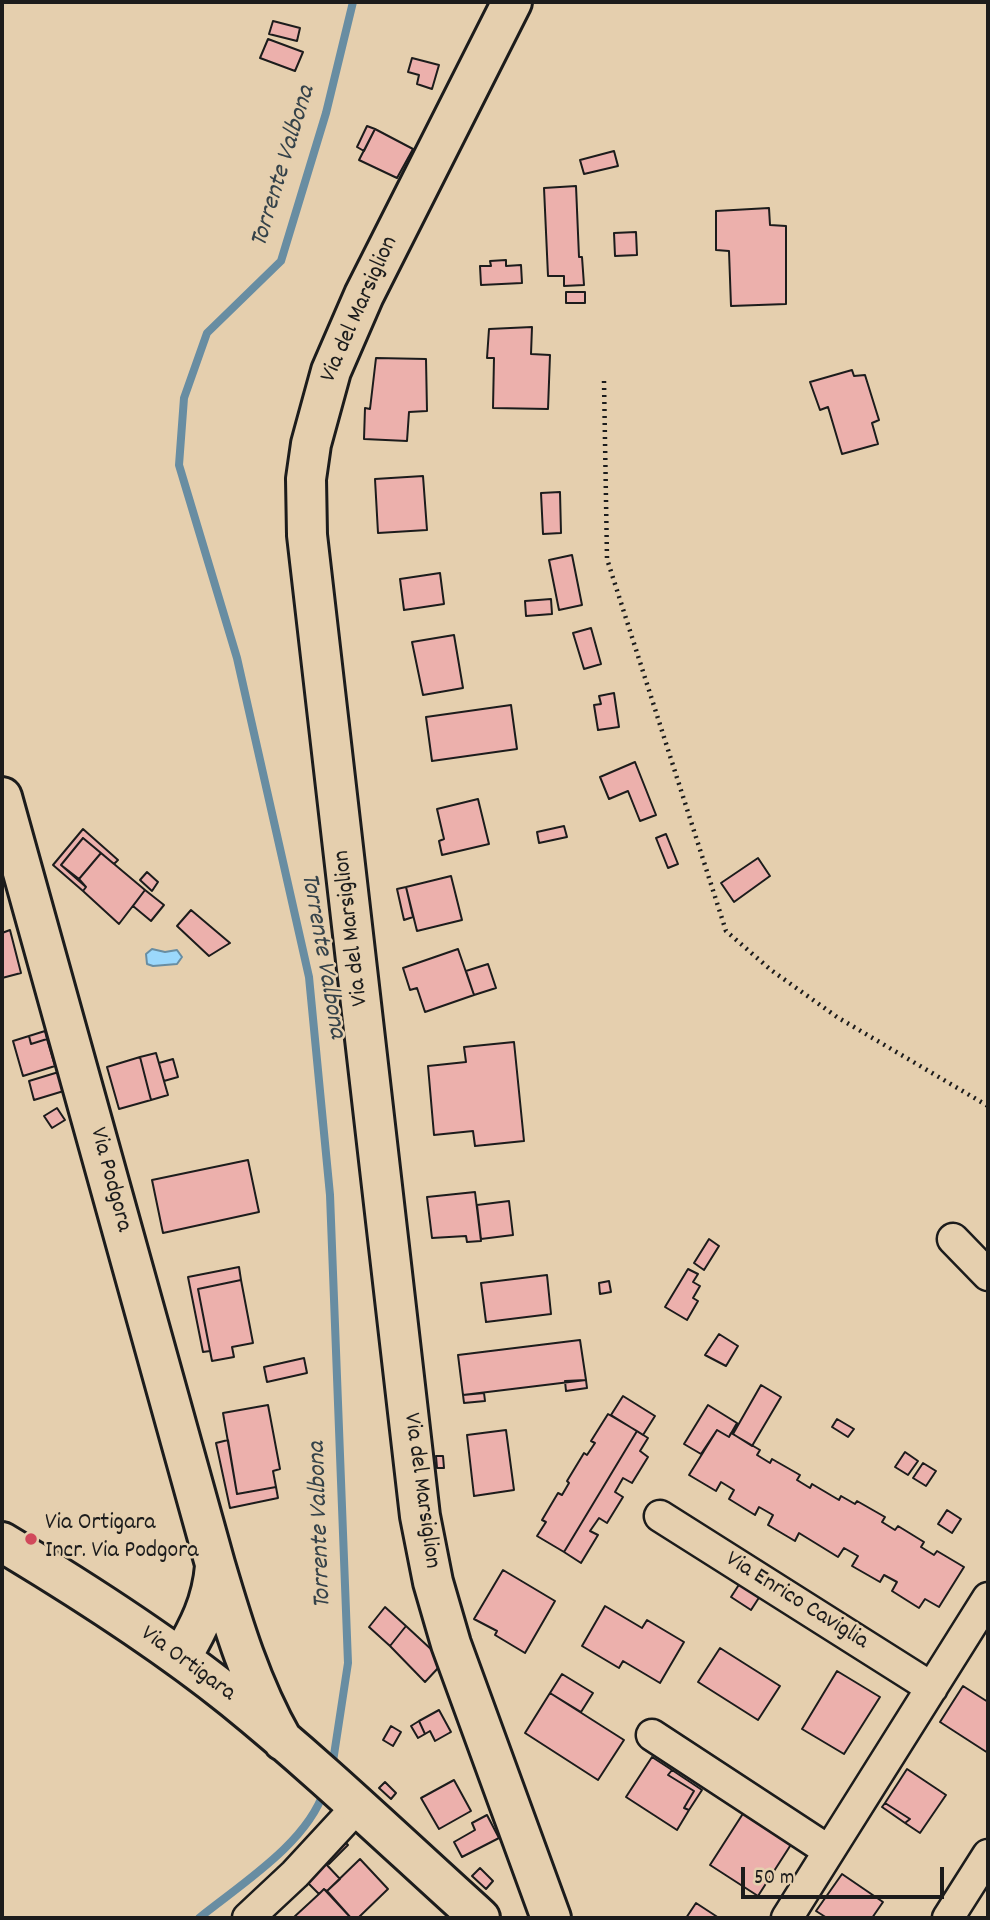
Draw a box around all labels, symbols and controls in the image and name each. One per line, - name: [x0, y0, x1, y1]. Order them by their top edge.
- water label: Torrente Valbona: [246, 82, 324, 252]
- street label: Via del Marsiglion: [316, 233, 406, 387]
- street label: Via del Marsiglion: [329, 848, 377, 1008]
- water label: Torrente Valbona: [291, 871, 351, 1041]
- street label: Via Podgora: [81, 1125, 137, 1235]
- street label: Via del Marsiglion: [395, 1411, 445, 1571]
- water label: Torrente Valbona: [303, 1441, 341, 1609]
- place label: Via Ortigara Incr. Via Podgora: [45, 1511, 198, 1567]
- marker: Via Ortigara Incr. Via Podgora: [23, 1531, 39, 1547]
- street label: Via Enrico Caviglia: [719, 1547, 873, 1657]
- street label: Via Ortigara: [134, 1621, 240, 1709]
- scale bar: [745, 1854, 948, 1898]
- text: 50 m: [754, 1864, 794, 1894]

